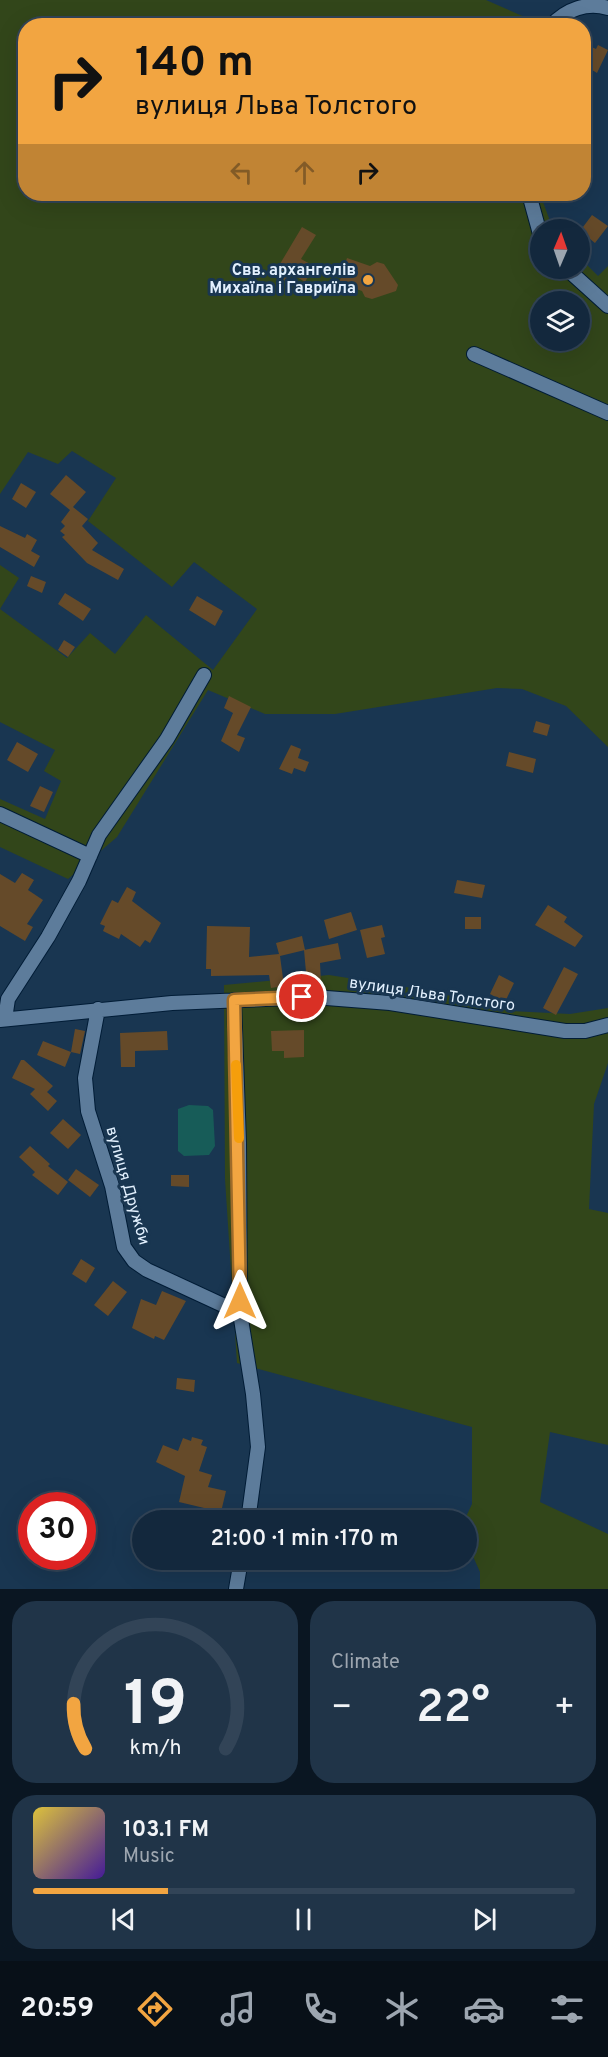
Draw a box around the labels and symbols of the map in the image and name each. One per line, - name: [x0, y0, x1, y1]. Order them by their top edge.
- north arrow: [530, 219, 590, 279]
- place label: Свв. архангелів Михаїла і Гавриїла: [209, 261, 356, 299]
- marker: Свв. архангелів Михаїла і Гавриїла: [361, 273, 375, 287]
- pin: [276, 971, 327, 1022]
- street label: вулиця Льва Толстого: [348, 973, 516, 1017]
- street label: вулиця Дружби: [101, 1124, 153, 1248]
- position arrow: [208, 1269, 272, 1333]
- speed limit sign: 30: [18, 1492, 96, 1570]

